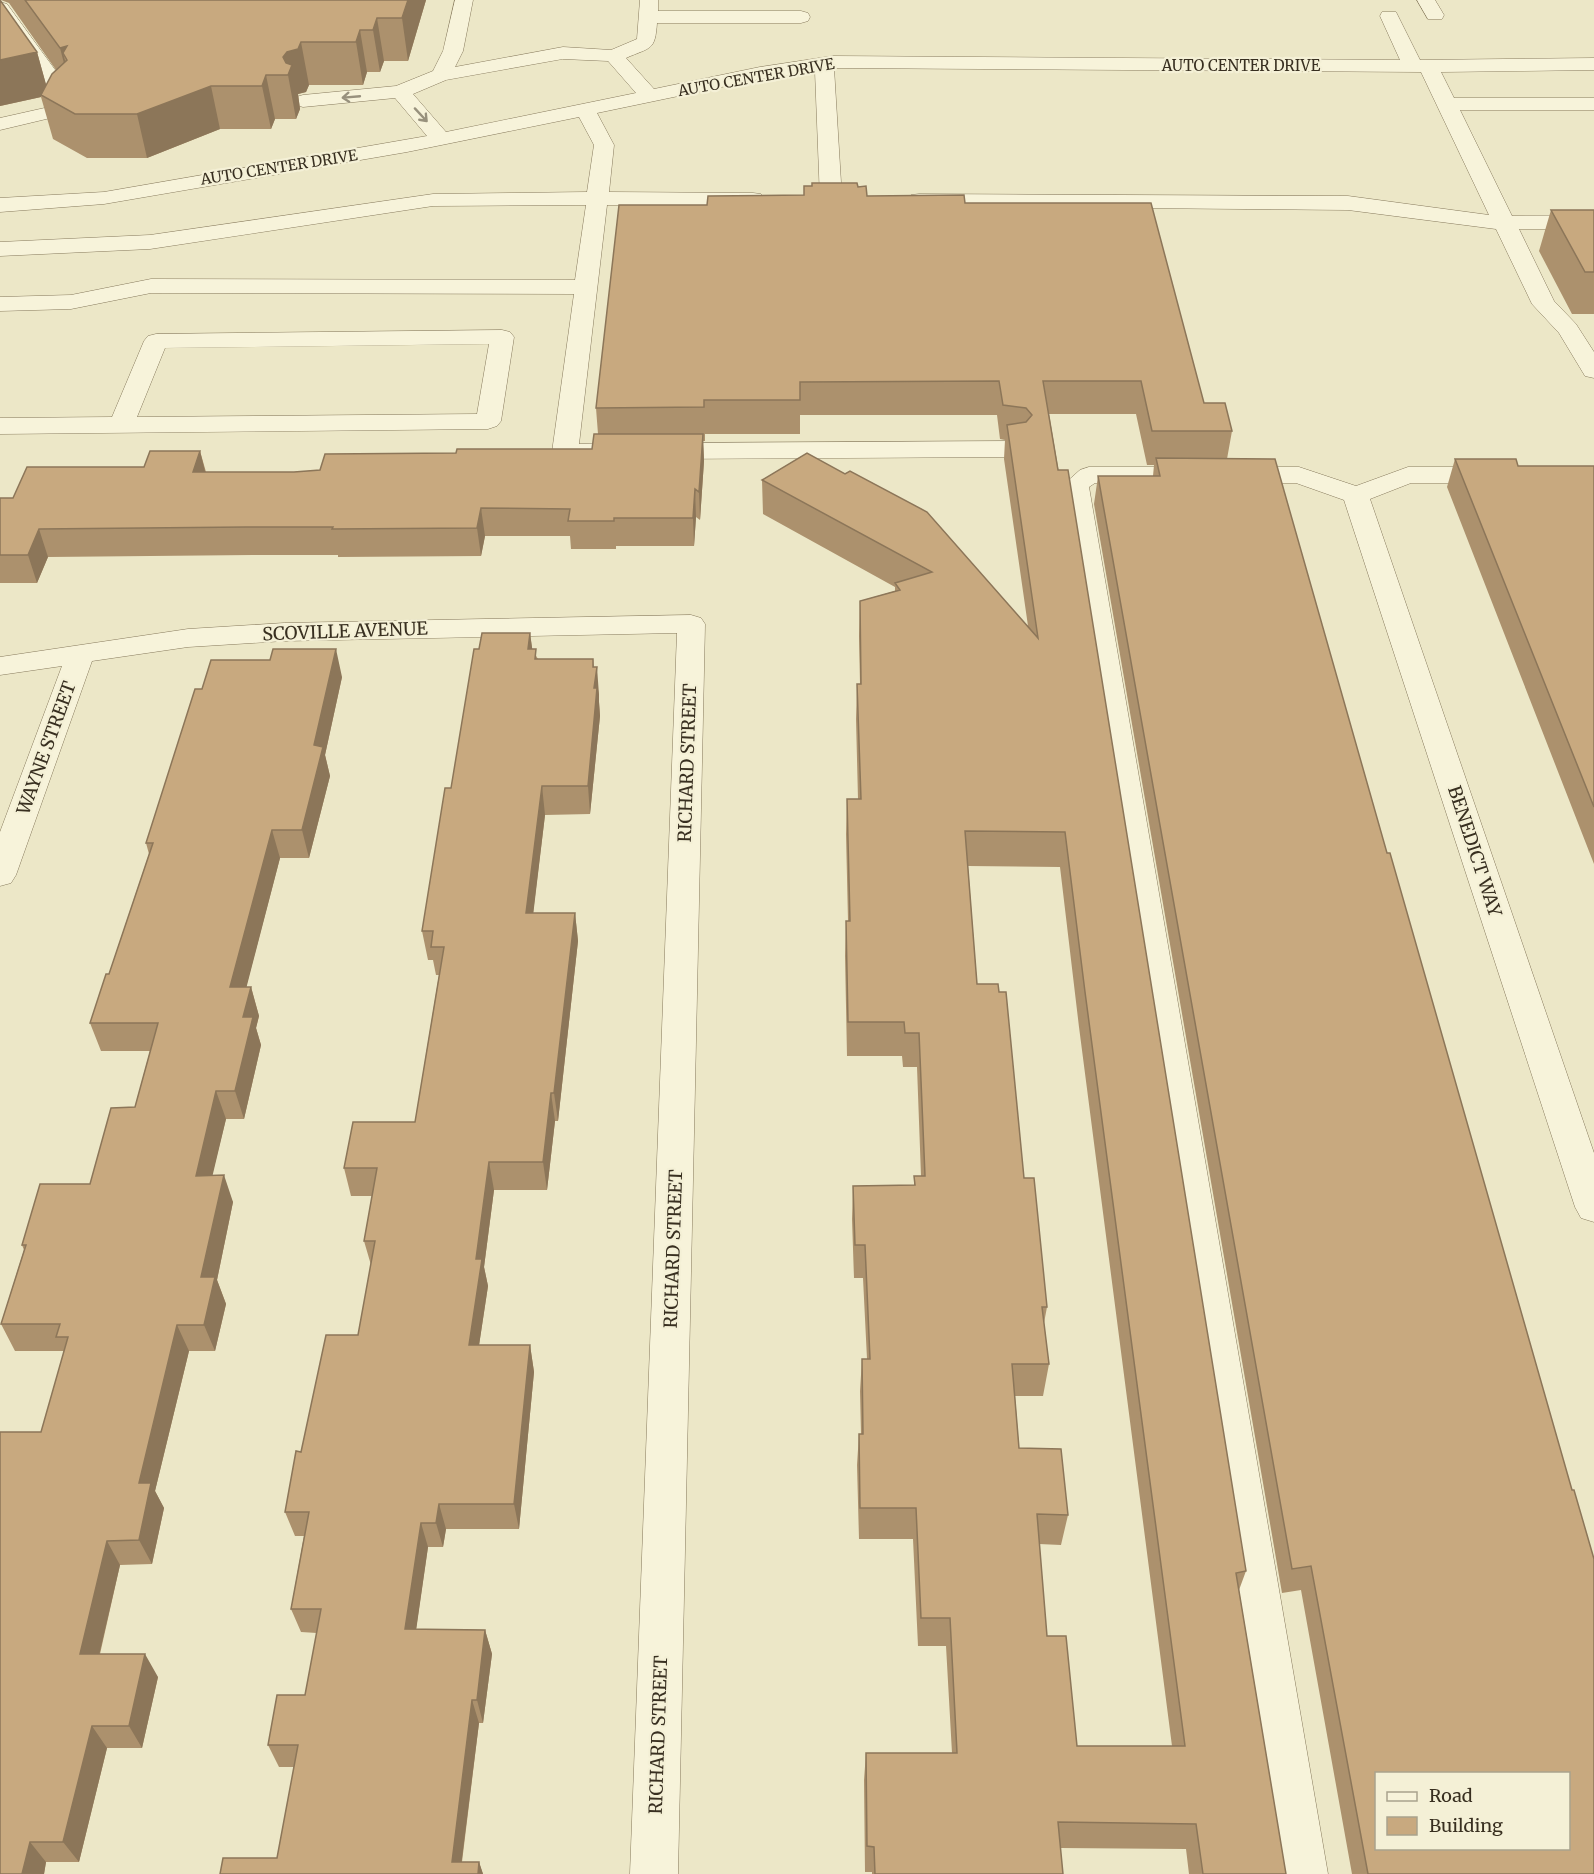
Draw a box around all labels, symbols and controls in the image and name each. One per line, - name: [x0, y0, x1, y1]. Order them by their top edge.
- street label: AUTO CENTER DRIVE: [675, 54, 836, 100]
- street label: AUTO CENTER DRIVE: [1161, 56, 1321, 75]
- one-way arrow: [342, 91, 362, 102]
- one-way arrow: [414, 108, 428, 123]
- street label: AUTO CENTER DRIVE: [198, 145, 359, 189]
- street label: SCOVILLE AVENUE: [262, 617, 429, 645]
- street label: WAYNE STREET: [11, 678, 81, 819]
- street label: RICHARD STREET: [673, 683, 701, 843]
- street label: BENEDICT WAY: [1443, 783, 1507, 920]
- street label: RICHARD STREET: [659, 1169, 687, 1329]
- street label: RICHARD STREET: [644, 1655, 672, 1815]
- legend: [1375, 1772, 1570, 1850]
- text: Road: [1429, 1784, 1473, 1807]
- text: Building: [1429, 1814, 1503, 1837]

